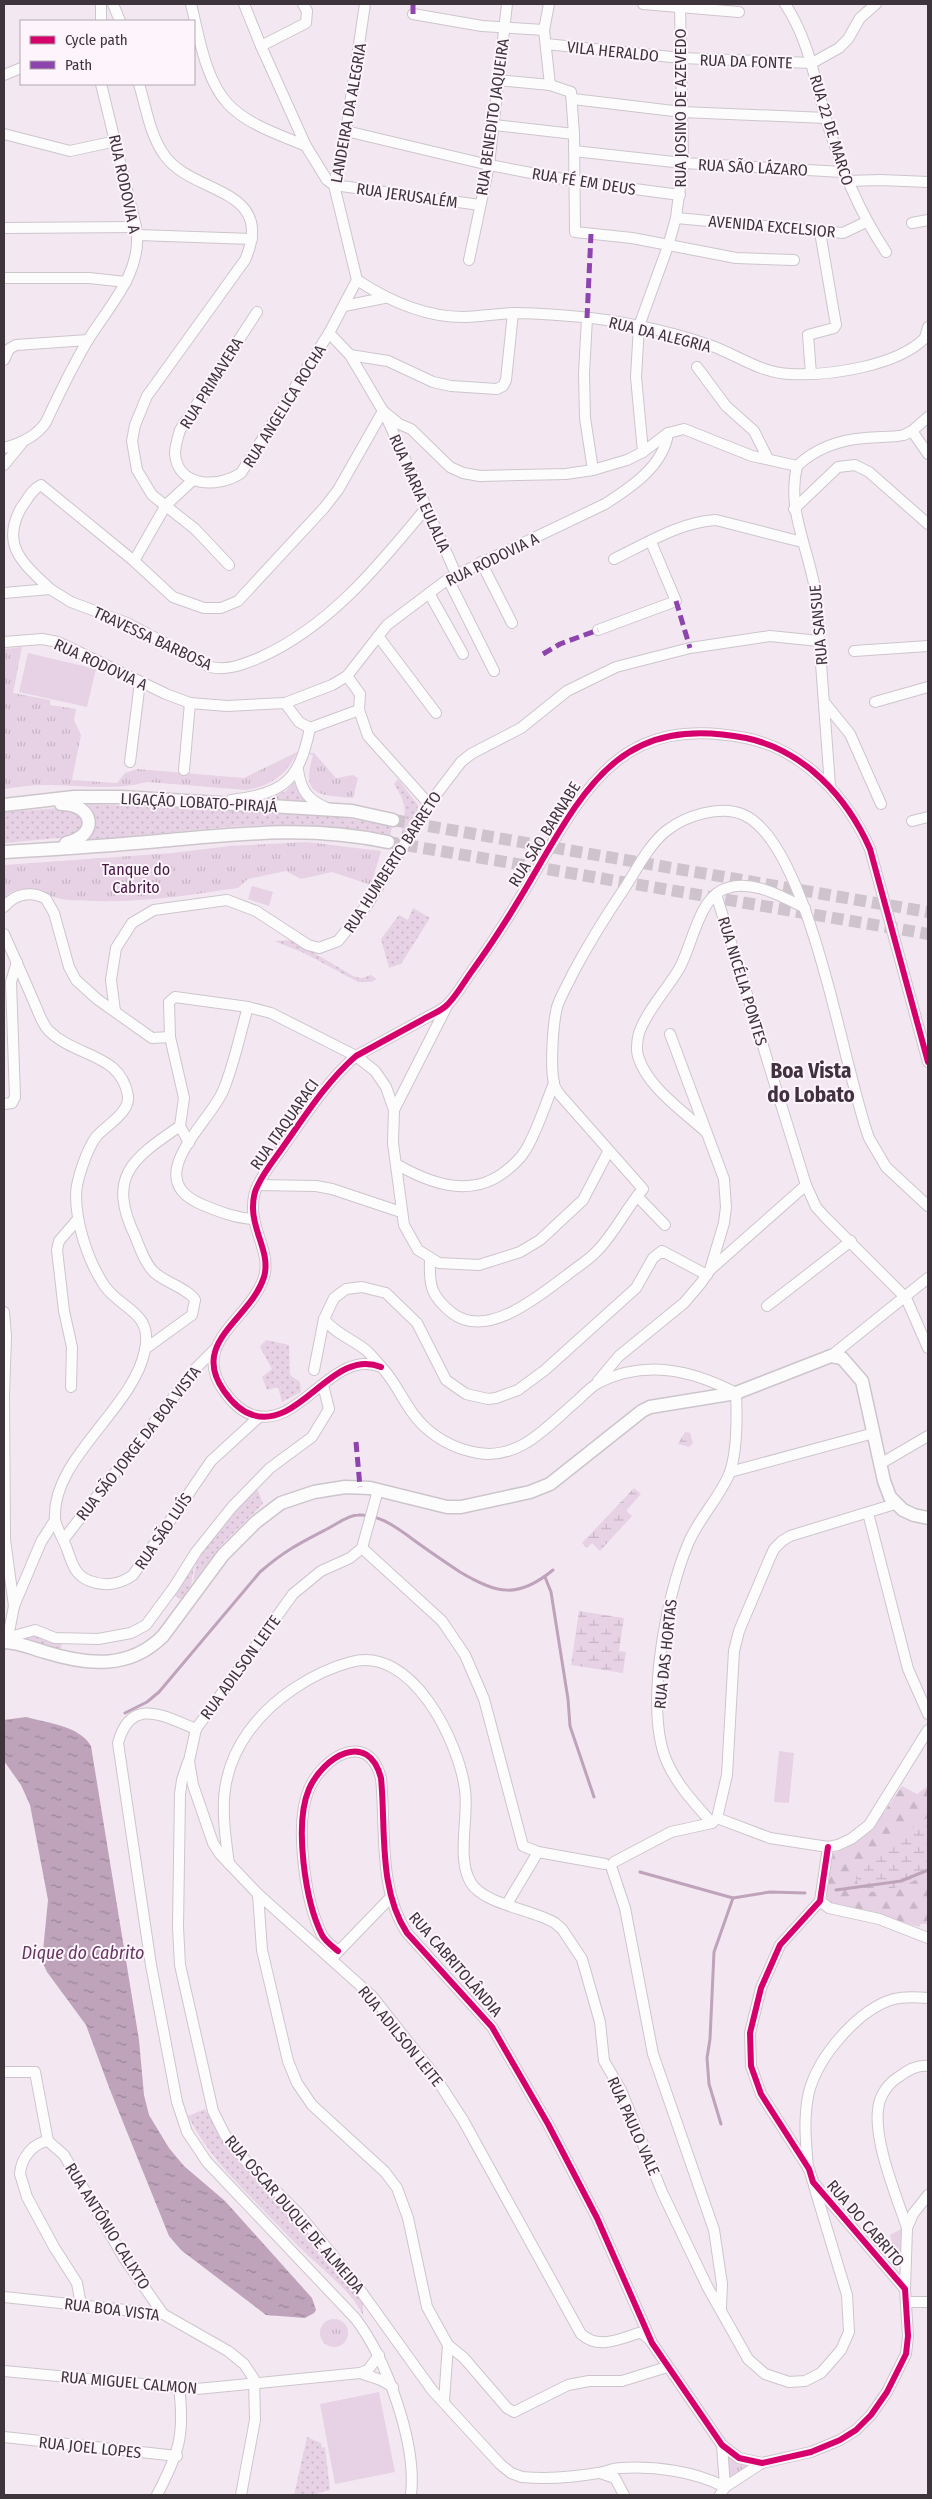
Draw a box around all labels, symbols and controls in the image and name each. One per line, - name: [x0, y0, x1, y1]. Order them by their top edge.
- legend: [20, 20, 195, 85]
- street label: RUA JOSINO DE AZEVEDO: [671, 28, 690, 188]
- text: Cycle path: [65, 31, 128, 49]
- street label: RUA BENEDITO JAQUEIRA: [472, 37, 513, 197]
- street label: VILA HERALDO: [566, 37, 660, 66]
- street label: LANDEIRA DA ALEGRIA: [327, 41, 370, 185]
- street label: RUA DA FONTE: [699, 50, 793, 73]
- text: Path: [65, 56, 92, 74]
- street label: RUA 22 DE MARCO: [806, 73, 857, 188]
- street label: RUA RODOVIA A: [105, 133, 144, 236]
- street label: RUA SÃO LÁZARO: [698, 155, 808, 180]
- street label: RUA FÉ EM DEUS: [531, 164, 637, 199]
- street label: RUA JERUSALÉM: [355, 179, 459, 212]
- street label: AVENIDA EXCELSIOR: [708, 211, 837, 242]
- street label: RUA DA ALEGRIA: [607, 313, 714, 357]
- street label: RUA PRIMAVERA: [176, 334, 247, 432]
- street label: RUA ANGELICA ROCHA: [239, 341, 330, 471]
- street label: RUA MARIA EULALIA: [385, 431, 454, 556]
- street label: RUA RODOVIA A: [443, 529, 542, 590]
- street label: RUA SANSUE: [806, 584, 831, 666]
- street label: TRAVESSA BARBOSA: [91, 603, 216, 674]
- street label: RUA RODOVIA A: [51, 635, 151, 695]
- street label: RUA SÃO BARNABE: [505, 778, 584, 890]
- street label: RUA HUMBERTO BARRETO: [340, 788, 445, 937]
- street label: LIGAÇÃO LOBATO-PIRAJÁ: [120, 789, 278, 817]
- park label: Tanque do Cabrito: [102, 860, 170, 897]
- street label: RUA NICÉLIA PONTES: [714, 914, 771, 1048]
- district label: Boa Vista do Lobato: [767, 1058, 855, 1108]
- street label: RUA ITAQUARACI: [246, 1075, 323, 1173]
- street label: RUA SÃO JORGE DA BOA VISTA: [72, 1362, 205, 1524]
- street label: RUA SÃO LUÍS: [131, 1489, 196, 1573]
- street label: RUA DAS HORTAS: [650, 1598, 681, 1710]
- street label: RUA ADILSON LEITE: [196, 1612, 285, 1723]
- street label: RUA CABRITOLÂNDIA: [405, 1908, 507, 2021]
- water label: Dique do Cabrito: [22, 1942, 144, 1964]
- street label: RUA ADILSON LEITE: [354, 1982, 447, 2090]
- street label: RUA PAULO VALE: [603, 2074, 664, 2179]
- street label: RUA OSCAR DUQUE DE ALMEIDA: [221, 2131, 369, 2298]
- street label: RUA ANTÔNIO CALIXTO: [61, 2159, 155, 2293]
- street label: RUA DO CABRITO: [823, 2176, 908, 2270]
- street label: RUA BOA VISTA: [63, 2294, 161, 2325]
- street label: RUA MIGUEL CALMON: [60, 2367, 198, 2398]
- street label: RUA JOEL LOPES: [38, 2433, 142, 2462]

